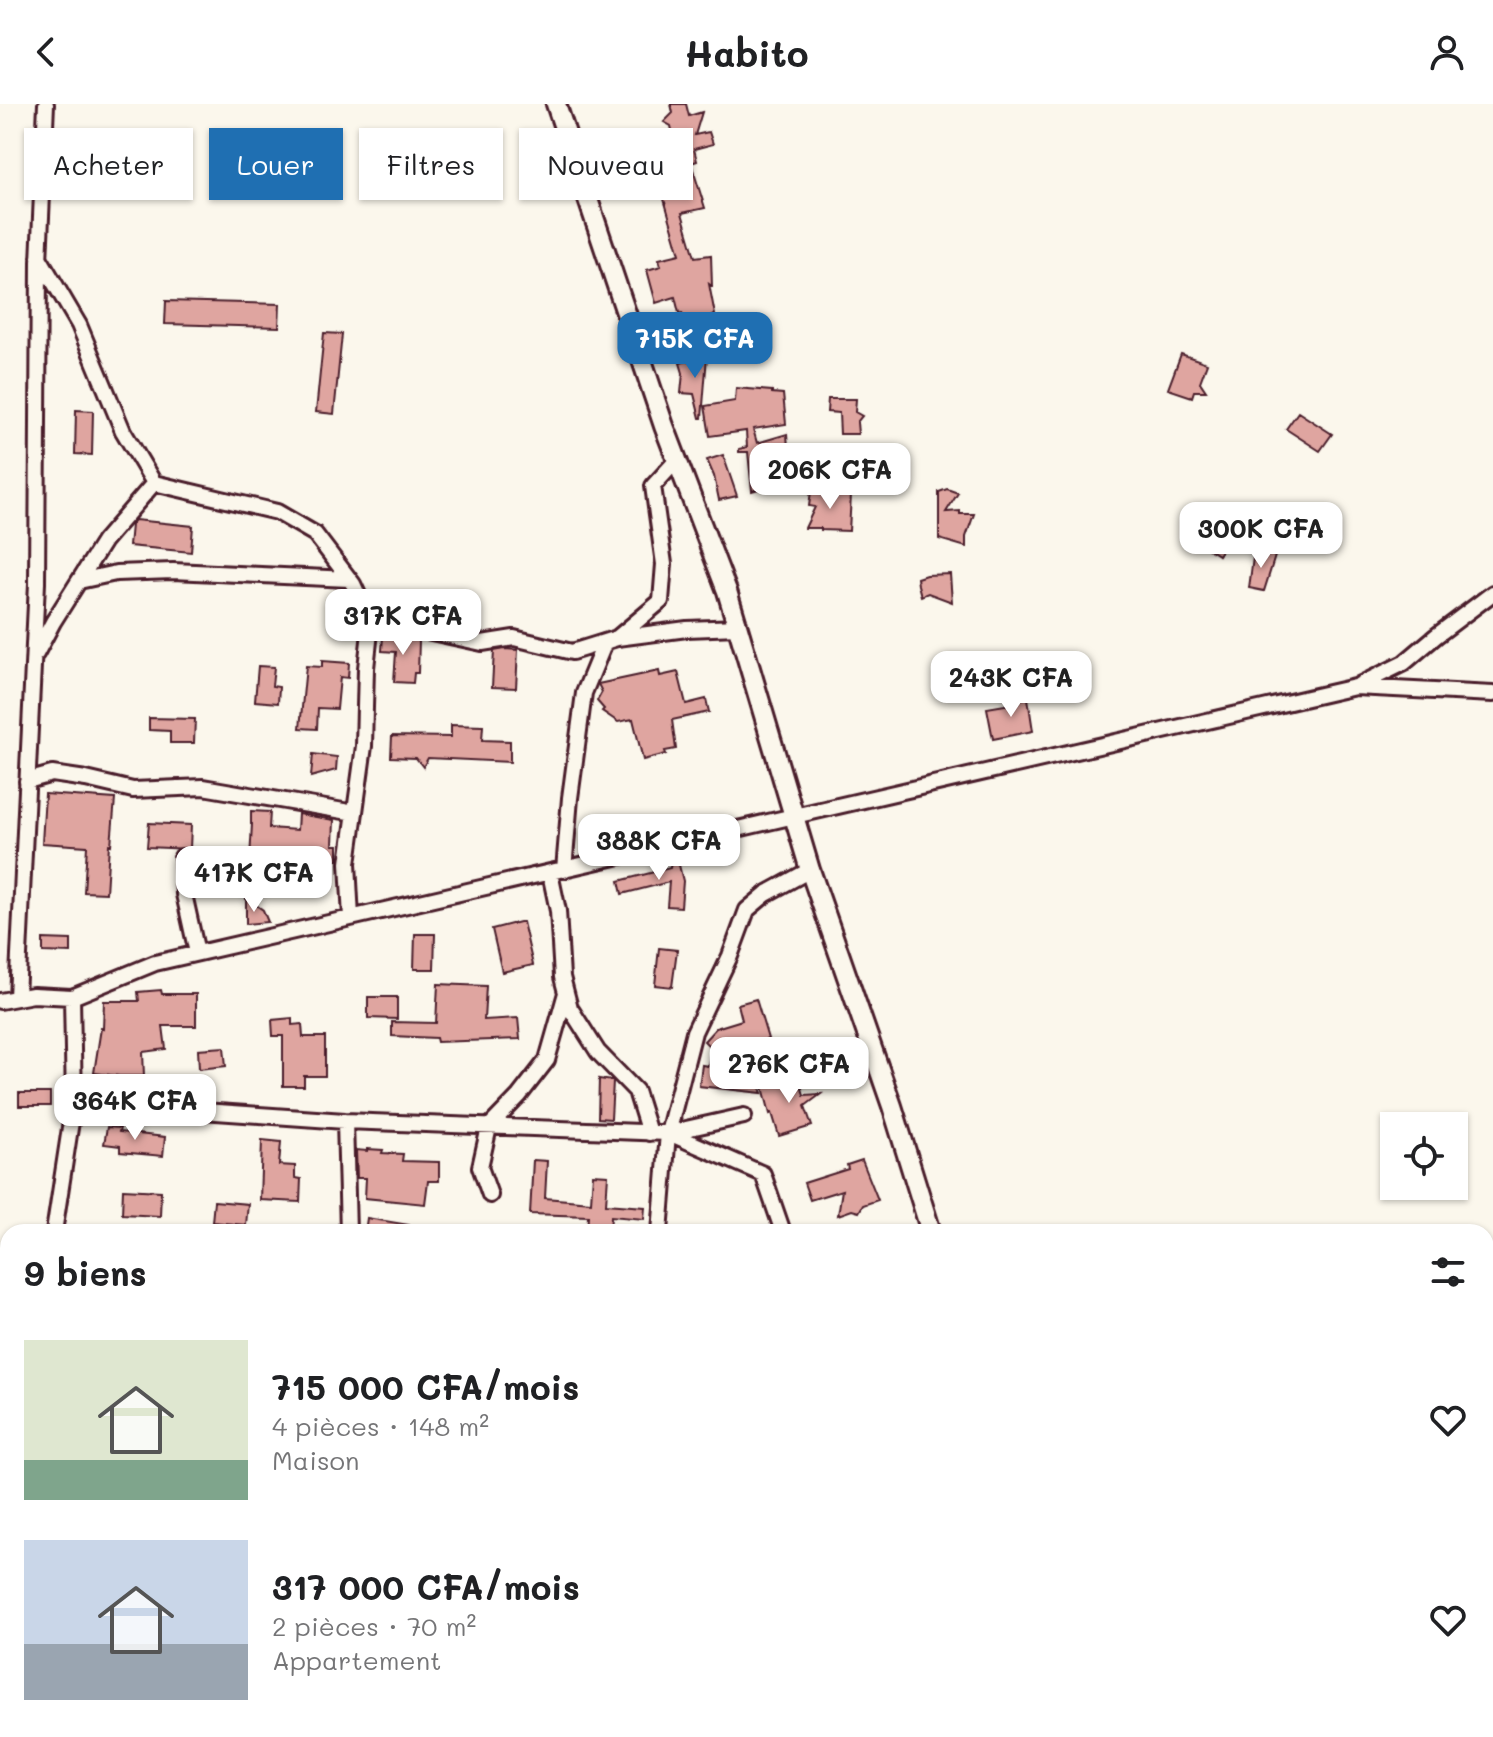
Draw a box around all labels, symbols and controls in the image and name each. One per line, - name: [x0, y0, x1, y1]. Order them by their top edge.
- text: Habito: [685, 29, 808, 76]
- icon: back: [24, 30, 68, 74]
- icon: person: [1425, 30, 1469, 74]
- chip: Acheter: [24, 128, 193, 200]
- chip: Louer: [209, 128, 343, 200]
- chip: Filtres: [359, 128, 503, 200]
- chip: Nouveau: [519, 128, 693, 200]
- pin: 715K CFA: [612, 312, 778, 380]
- text: 715K CFA: [635, 321, 755, 355]
- pin: 206K CFA: [747, 443, 913, 511]
- text: 206K CFA: [768, 452, 892, 486]
- pin: 300K CFA: [1178, 502, 1344, 570]
- text: 300K CFA: [1198, 511, 1324, 545]
- pin: 317K CFA: [320, 589, 486, 657]
- text: 317K CFA: [343, 598, 463, 632]
- pin: 243K CFA: [928, 651, 1094, 719]
- text: 243K CFA: [949, 660, 1073, 694]
- pin: 388K CFA: [576, 814, 742, 882]
- text: 388K CFA: [596, 823, 722, 857]
- pin: 417K CFA: [171, 846, 337, 914]
- text: 417K CFA: [194, 855, 314, 889]
- pin: 276K CFA: [706, 1037, 872, 1105]
- text: 276K CFA: [728, 1046, 850, 1080]
- pin: 364K CFA: [52, 1074, 218, 1142]
- text: 364K CFA: [72, 1083, 198, 1117]
- map controls: [1380, 1112, 1468, 1200]
- button: locate: [1380, 1112, 1468, 1200]
- text: 9 biens: [24, 1250, 147, 1295]
- icon: filters: [1426, 1250, 1470, 1294]
- text: 715 000 CFA/mois: [272, 1364, 579, 1409]
- icon: home: [88, 1372, 184, 1468]
- icon: heart: [1426, 1398, 1470, 1442]
- text: 4 pièces · 148 m²: [272, 1409, 489, 1443]
- text: Maison: [272, 1443, 359, 1477]
- text: 317 000 CFA/mois: [272, 1564, 580, 1609]
- icon: home: [88, 1572, 184, 1668]
- icon: heart: [1426, 1598, 1470, 1642]
- text: 2 pièces · 70 m²: [272, 1609, 476, 1643]
- text: Appartement: [272, 1643, 442, 1677]

